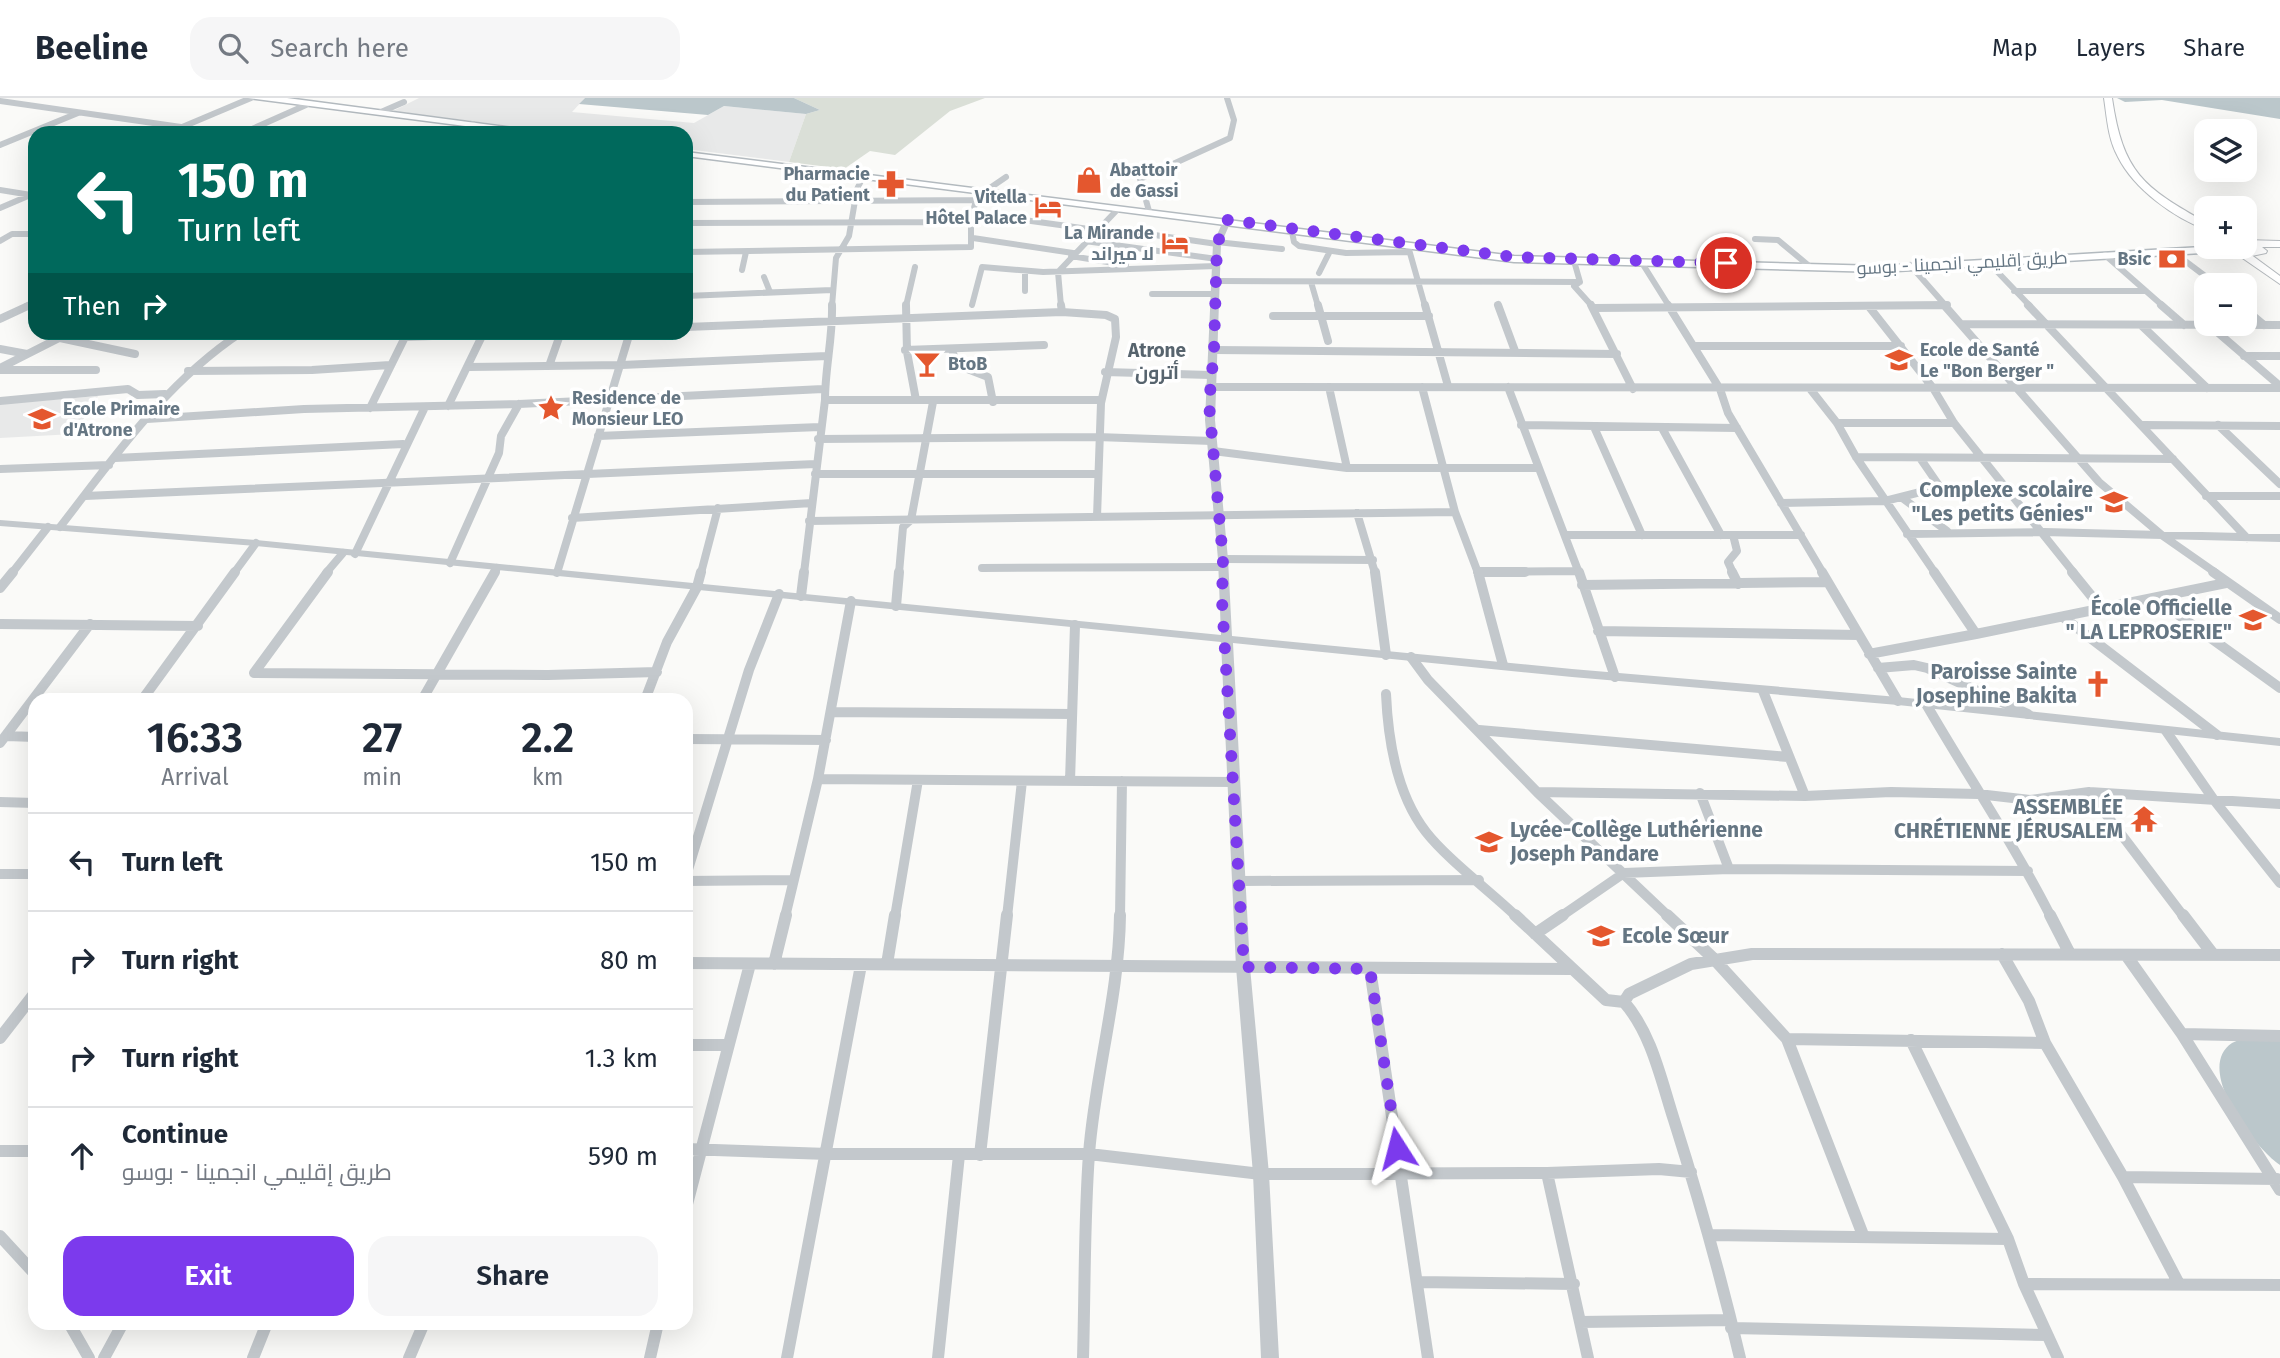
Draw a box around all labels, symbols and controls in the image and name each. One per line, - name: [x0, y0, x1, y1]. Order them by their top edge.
- search box: [190, 17, 680, 80]
- text: Beeline: [35, 28, 148, 68]
- icon: search: [214, 29, 252, 67]
- text: Search here: [270, 33, 409, 64]
- text: Map: [1992, 34, 2038, 62]
- text: Layers: [2076, 34, 2145, 62]
- text: Share: [2183, 34, 2245, 62]
- map controls: [2194, 119, 2257, 336]
- button: layers: [2194, 119, 2257, 182]
- text: 150 m: [178, 151, 309, 210]
- icon: left: [63, 154, 154, 245]
- place label: Abattoir de Gassi: [1109, 159, 1179, 202]
- place label: Pharmacie du Patient: [783, 163, 871, 206]
- shop icon: Abattoir de Gassi: [1074, 165, 1104, 195]
- pharmacy icon: Pharmacie du Patient: [876, 169, 906, 199]
- place label: Vitella Hôtel Palace: [925, 186, 1027, 229]
- hotel icon: Vitella Hôtel Palace: [1033, 192, 1063, 222]
- button: +: [2194, 196, 2257, 259]
- text: Turn left: [178, 211, 300, 249]
- place label: La Mirande لا ميراند: [1064, 222, 1154, 265]
- hotel icon: La Mirande لا ميراند: [1160, 228, 1190, 258]
- pin: [1696, 233, 1756, 293]
- icon: arrive: [1707, 244, 1745, 282]
- bank icon: Bsic: [2157, 244, 2187, 274]
- street label: طريق إقليمي انجمينا - بوسو: [1856, 246, 2068, 283]
- place label: Bsic: [2118, 248, 2151, 270]
- button: −: [2194, 273, 2257, 336]
- icon: right: [135, 287, 173, 325]
- text: Then: [63, 291, 121, 322]
- district label: Atrone أترون: [1127, 339, 1186, 384]
- place label: Ecole de Santé Le "Bon Berger ": [1920, 339, 2054, 382]
- school or university icon: Ecole de Santé Le "Bon Berger ": [1884, 345, 1914, 375]
- bar icon: BtoB: [912, 349, 942, 379]
- place label: BtoB: [948, 353, 987, 375]
- place label: Residence de Monsieur LEO: [572, 387, 683, 430]
- place icon: Residence de Monsieur LEO: [536, 393, 566, 423]
- place label: Ecole Primaire d'Atrone: [63, 398, 180, 441]
- school or university icon: Ecole Primaire d'Atrone: [27, 404, 57, 434]
- place label: Complexe scolaire "Les petits Génies": [1912, 477, 2093, 527]
- school or university icon: Complexe scolaire "Les petits Génies": [2099, 487, 2129, 517]
- place label: École Officielle " LA LEPROSERIE": [2066, 594, 2232, 645]
- school or university icon: École Officielle " LA LEPROSERIE": [2238, 605, 2268, 635]
- place label: Paroisse Sainte Josephine Bakita: [1915, 659, 2077, 709]
- church icon: Paroisse Sainte Josephine Bakita: [2083, 669, 2113, 699]
- text: 16:33: [147, 713, 243, 763]
- text: 27: [362, 713, 402, 763]
- text: 2.2: [521, 713, 574, 763]
- text: Arrival: [161, 763, 229, 791]
- text: min: [362, 763, 402, 791]
- text: km: [532, 763, 563, 791]
- place label: ASSEMBLÉE CHRÉTIENNE JÉRUSALEM: [1894, 793, 2123, 844]
- temple icon: ASSEMBLÉE CHRÉTIENNE JÉRUSALEM: [2129, 804, 2159, 834]
- place label: Lycée-Collège Luthérienne Joseph Pandare: [1509, 817, 1763, 867]
- school or university icon: Lycée-Collège Luthérienne Joseph Pandare: [1474, 827, 1504, 857]
- icon: left: [63, 843, 101, 881]
- text: Turn left: [122, 847, 223, 878]
- text: 150 m: [590, 847, 658, 878]
- school or university icon: Ecole Sœur: [1586, 921, 1616, 951]
- place label: Ecole Sœur: [1622, 923, 1729, 949]
- icon: right: [63, 941, 101, 979]
- text: Turn right: [122, 945, 239, 976]
- text: 80 m: [600, 945, 658, 976]
- icon: right: [63, 1039, 101, 1077]
- text: Turn right: [122, 1043, 239, 1074]
- text: 1.3 km: [585, 1043, 658, 1074]
- position arrow: [1360, 1111, 1434, 1185]
- text: Continue: [122, 1119, 228, 1150]
- icon: ahead: [63, 1137, 101, 1175]
- text: 590 m: [588, 1141, 658, 1172]
- text: طريق إقليمي انجمينا - بوسو: [122, 1158, 392, 1186]
- button: Exit: [63, 1236, 354, 1316]
- button: Share: [368, 1236, 658, 1316]

